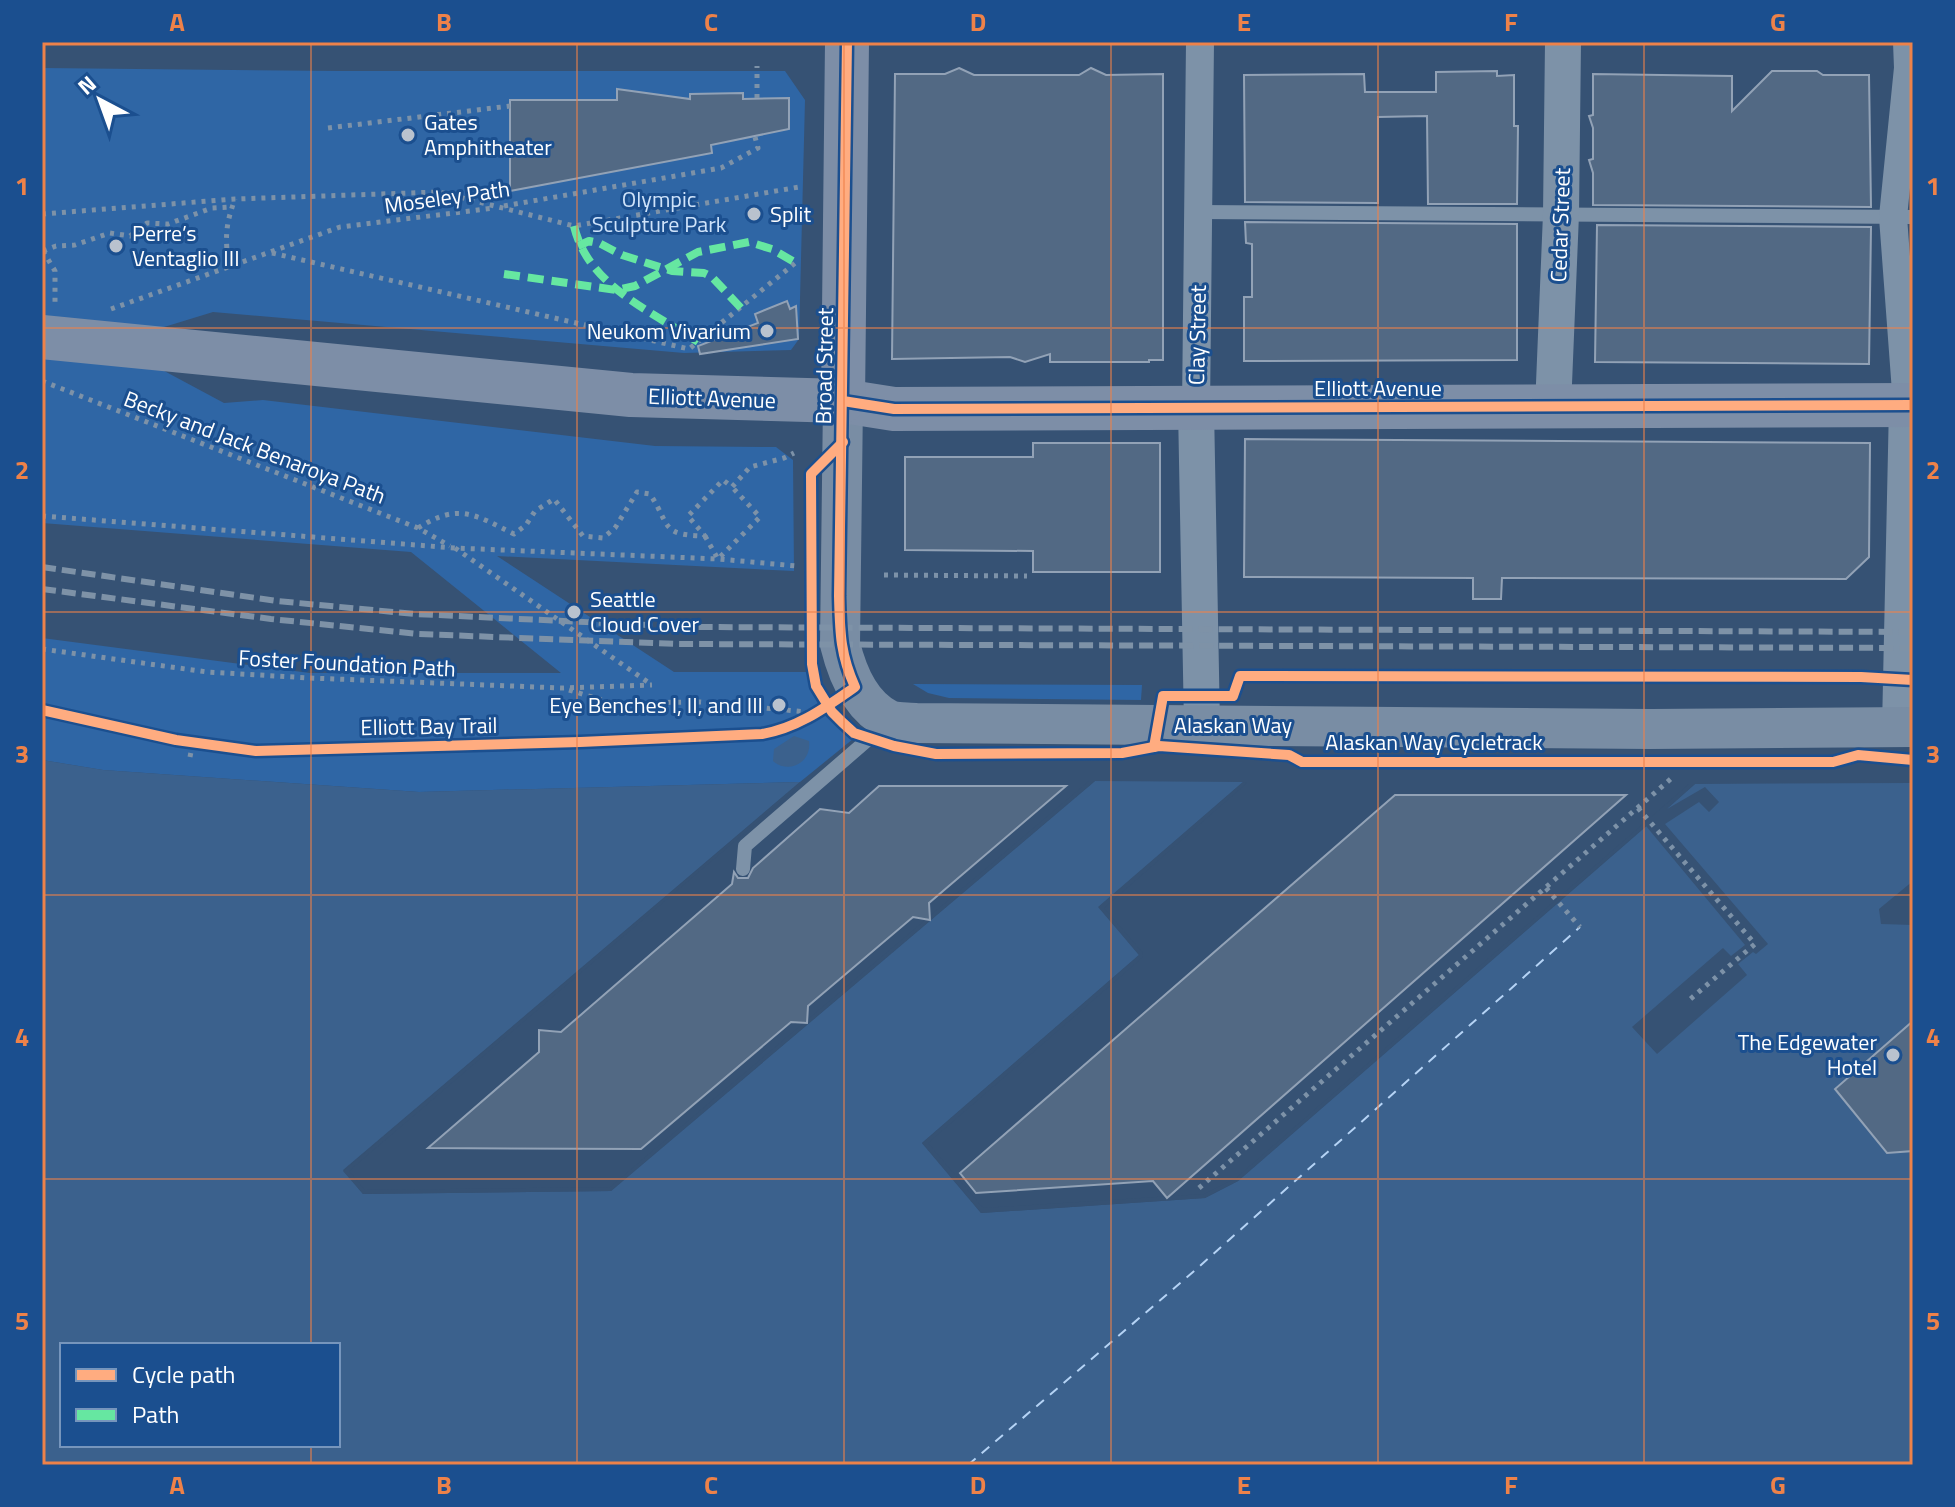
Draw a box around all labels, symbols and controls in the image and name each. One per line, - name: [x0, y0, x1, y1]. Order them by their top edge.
- text: A: [169, 2, 185, 41]
- text: B: [436, 2, 452, 41]
- text: C: [704, 2, 718, 41]
- text: D: [970, 2, 986, 41]
- text: E: [1237, 2, 1251, 41]
- text: F: [1504, 2, 1518, 41]
- text: G: [1770, 2, 1786, 41]
- north arrow: [60, 60, 140, 140]
- text: N: [70, 67, 104, 103]
- place label: Gates Amphitheater: [424, 105, 552, 164]
- marker: Gates Amphitheater: [399, 126, 417, 144]
- text: 1: [15, 166, 29, 205]
- text: 1: [1926, 166, 1940, 205]
- street label: Cedar Street: [1541, 167, 1579, 283]
- street label: Moseley Path: [382, 171, 512, 223]
- park label: Olympic Sculpture Park: [592, 182, 727, 241]
- place label: Split: [770, 197, 811, 231]
- marker: Split: [745, 205, 763, 223]
- place label: Perre’s Ventaglio III: [132, 216, 240, 275]
- marker: Perre’s Ventaglio III: [107, 237, 125, 255]
- street label: Clay Street: [1179, 284, 1215, 385]
- street label: Broad Street: [806, 307, 842, 425]
- place label: Neukom Vivarium: [587, 314, 751, 348]
- marker: Neukom Vivarium: [758, 322, 776, 340]
- street label: Elliott Avenue: [1314, 371, 1442, 405]
- street label: Elliott Avenue: [648, 379, 776, 417]
- street label: Becky and Jack Benaroya Path: [119, 381, 391, 513]
- text: 2: [15, 450, 29, 489]
- text: 2: [1926, 450, 1940, 489]
- place label: Seattle Cloud Cover: [590, 582, 699, 641]
- marker: Seattle Cloud Cover: [565, 603, 583, 621]
- street label: Foster Foundation Path: [237, 640, 457, 686]
- place label: Eye Benches I, II, and III: [549, 688, 763, 722]
- marker: Eye Benches I, II, and III: [770, 696, 788, 714]
- street label: Elliott Bay Trail: [360, 708, 498, 744]
- street label: Alaskan Way: [1174, 708, 1293, 742]
- street label: Alaskan Way Cycletrack: [1325, 725, 1543, 759]
- text: 3: [15, 734, 29, 773]
- text: 3: [1926, 734, 1940, 773]
- text: 4: [15, 1017, 29, 1056]
- text: 4: [1926, 1017, 1940, 1056]
- place label: The Edgewater Hotel: [1738, 1025, 1877, 1084]
- marker: The Edgewater Hotel: [1884, 1046, 1902, 1064]
- text: 5: [15, 1301, 29, 1340]
- text: 5: [1926, 1301, 1940, 1340]
- legend: [60, 1343, 340, 1447]
- text: Cycle path: [132, 1356, 235, 1392]
- text: Path: [132, 1396, 179, 1432]
- text: A: [169, 1465, 185, 1504]
- text: B: [436, 1465, 452, 1504]
- text: C: [704, 1465, 718, 1504]
- text: D: [970, 1465, 986, 1504]
- text: E: [1237, 1465, 1251, 1504]
- text: F: [1504, 1465, 1518, 1504]
- text: G: [1770, 1465, 1786, 1504]

